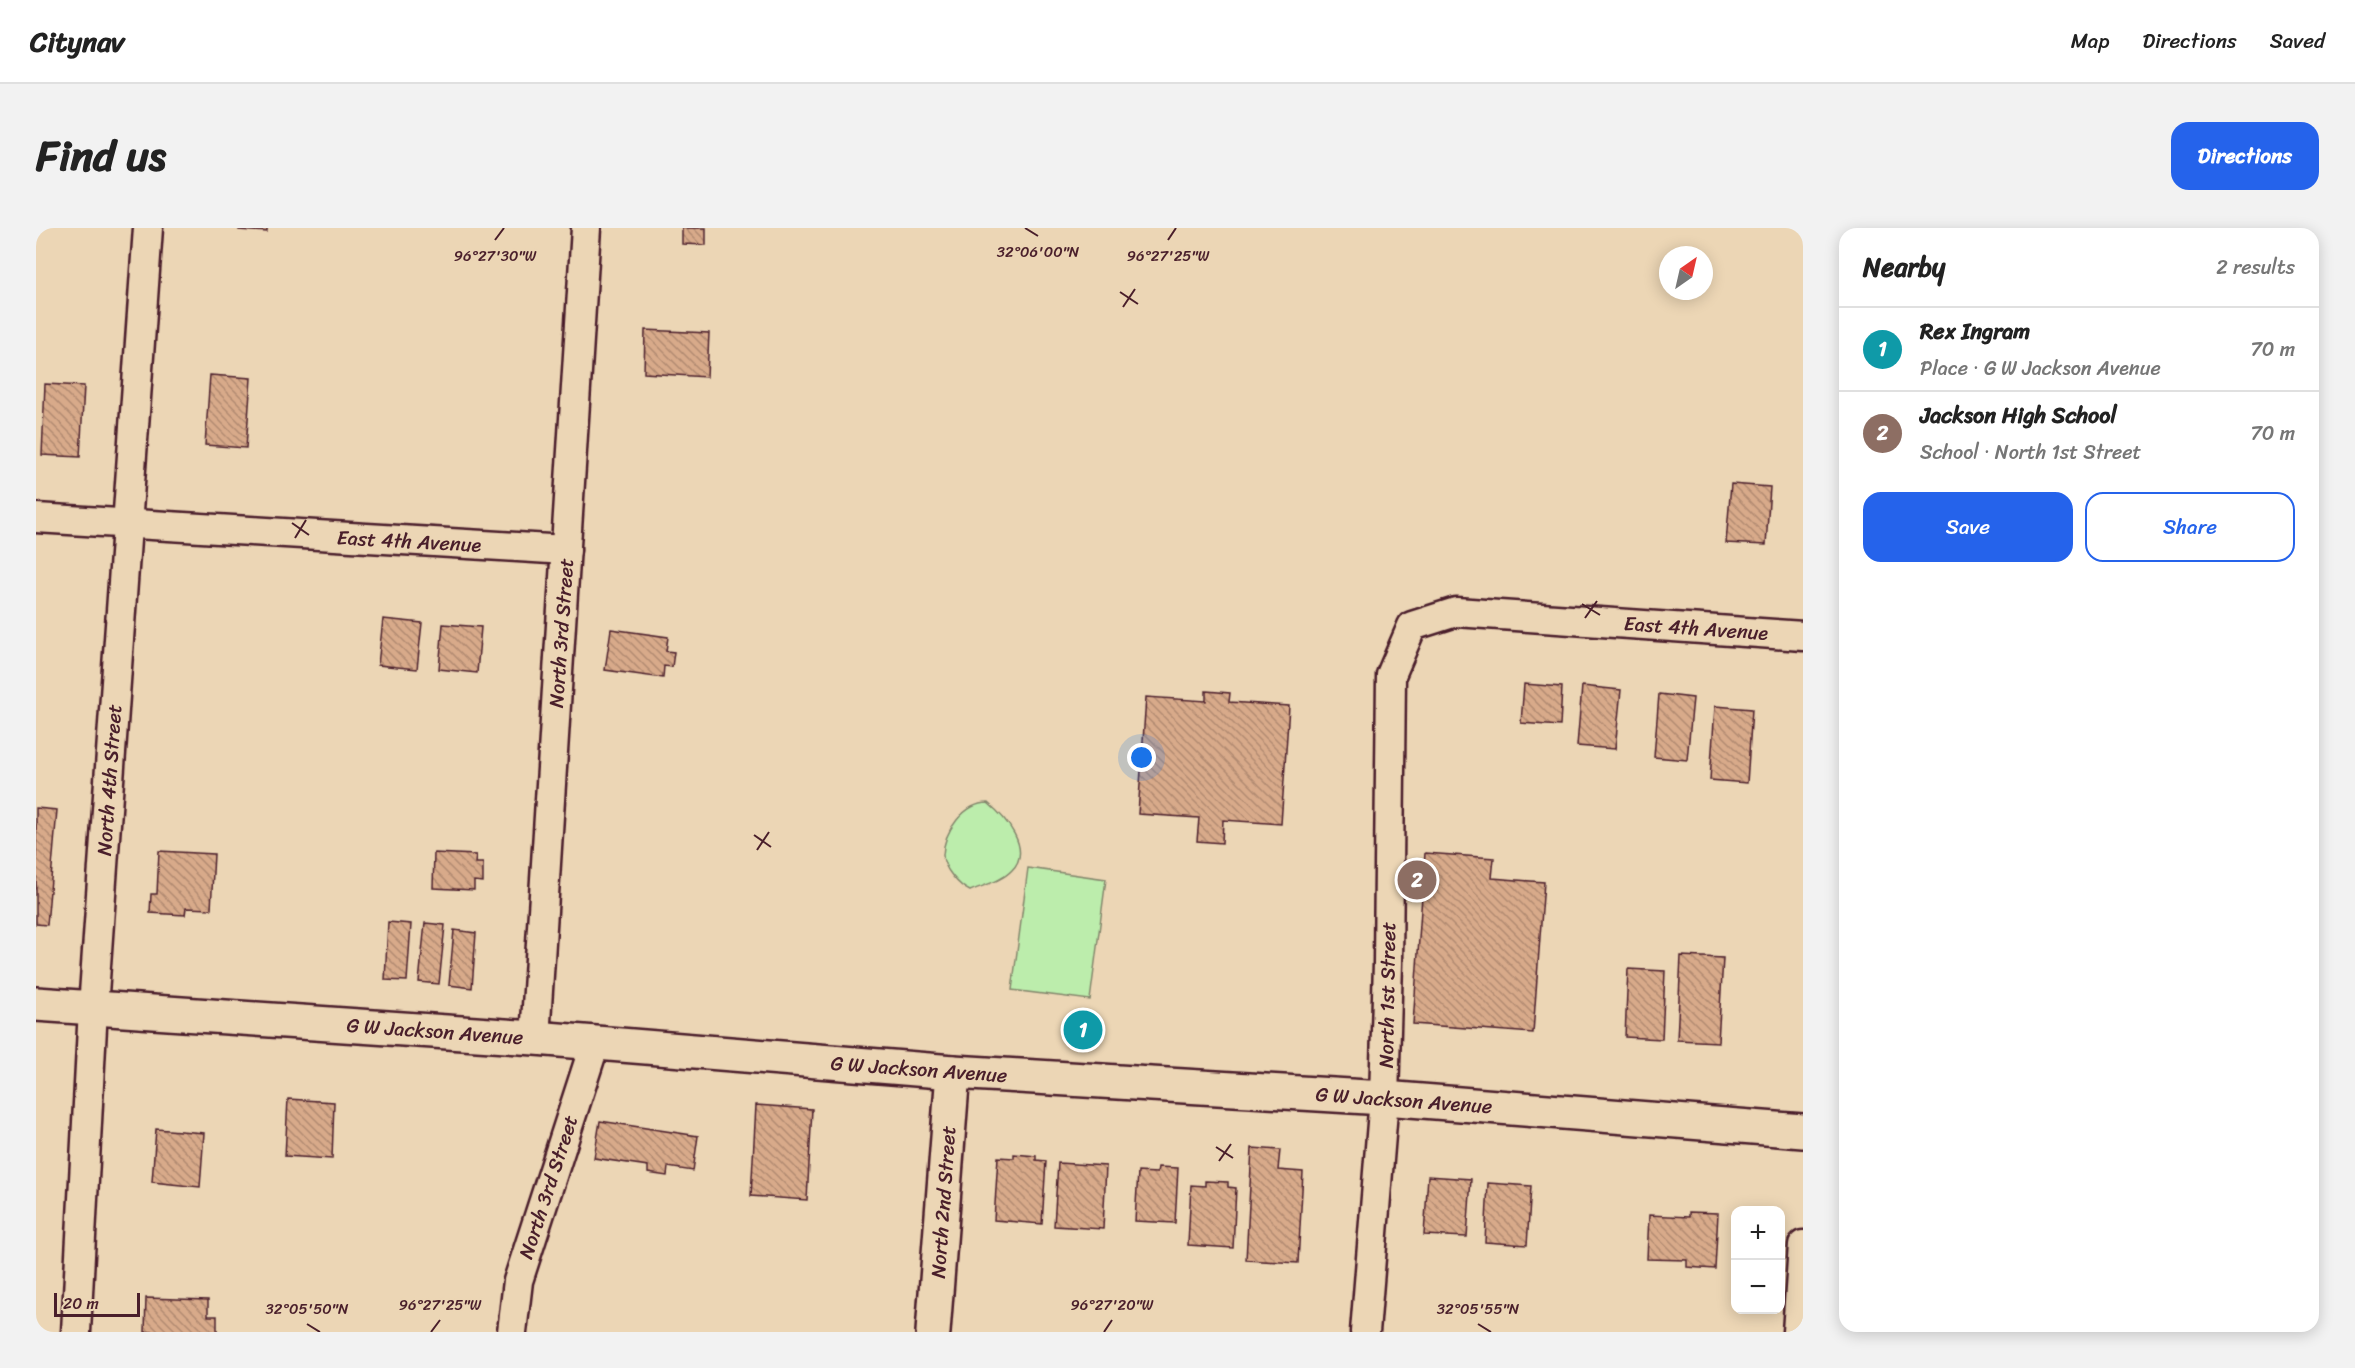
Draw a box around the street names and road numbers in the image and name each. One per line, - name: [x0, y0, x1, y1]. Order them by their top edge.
- street label: East 4th Avenue: [336, 520, 482, 563]
- street label: North 3rd Street: [539, 557, 584, 709]
- street label: East 4th Avenue: [1623, 606, 1770, 651]
- street label: North 4th Street: [87, 703, 132, 857]
- street label: North 1st Street: [1369, 921, 1406, 1069]
- street label: G W Jackson Avenue: [346, 1008, 524, 1055]
- street label: G W Jackson Avenue: [830, 1046, 1008, 1093]
- street label: G W Jackson Avenue: [1315, 1077, 1493, 1124]
- street label: North 3rd Street: [509, 1110, 588, 1264]
- street label: North 2nd Street: [921, 1124, 966, 1279]

